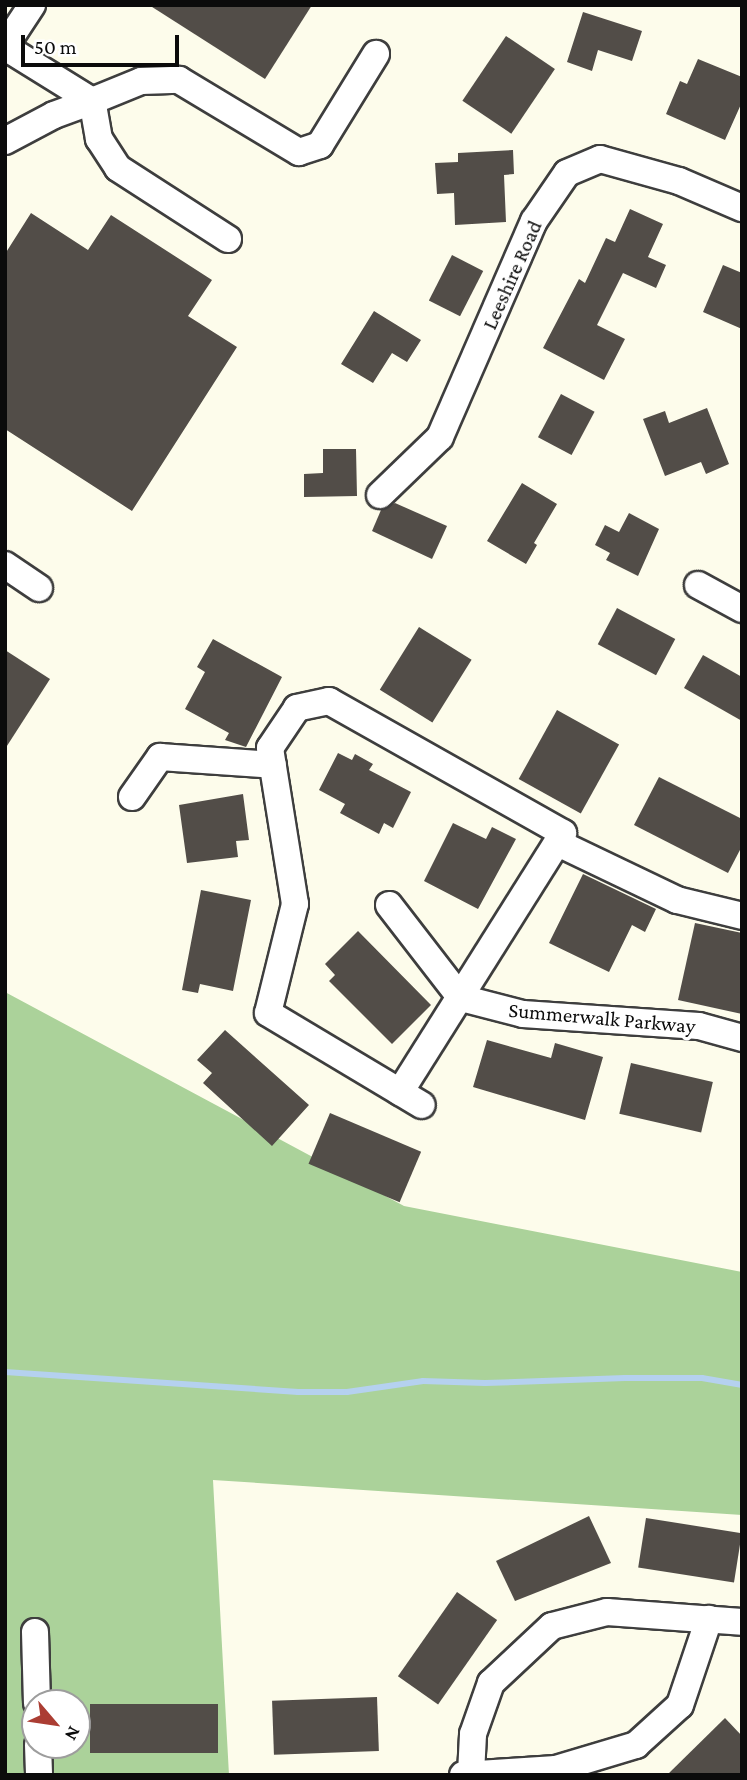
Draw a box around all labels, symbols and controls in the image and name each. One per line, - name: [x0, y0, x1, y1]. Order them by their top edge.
- scale bar: [24, 21, 182, 65]
- text: 50 m: [34, 35, 77, 59]
- street label: Leeshire Road: [477, 217, 547, 333]
- street label: Summerwalk Parkway: [507, 997, 697, 1039]
- north arrow: [21, 1689, 91, 1759]
- text: N: [61, 1723, 85, 1744]

